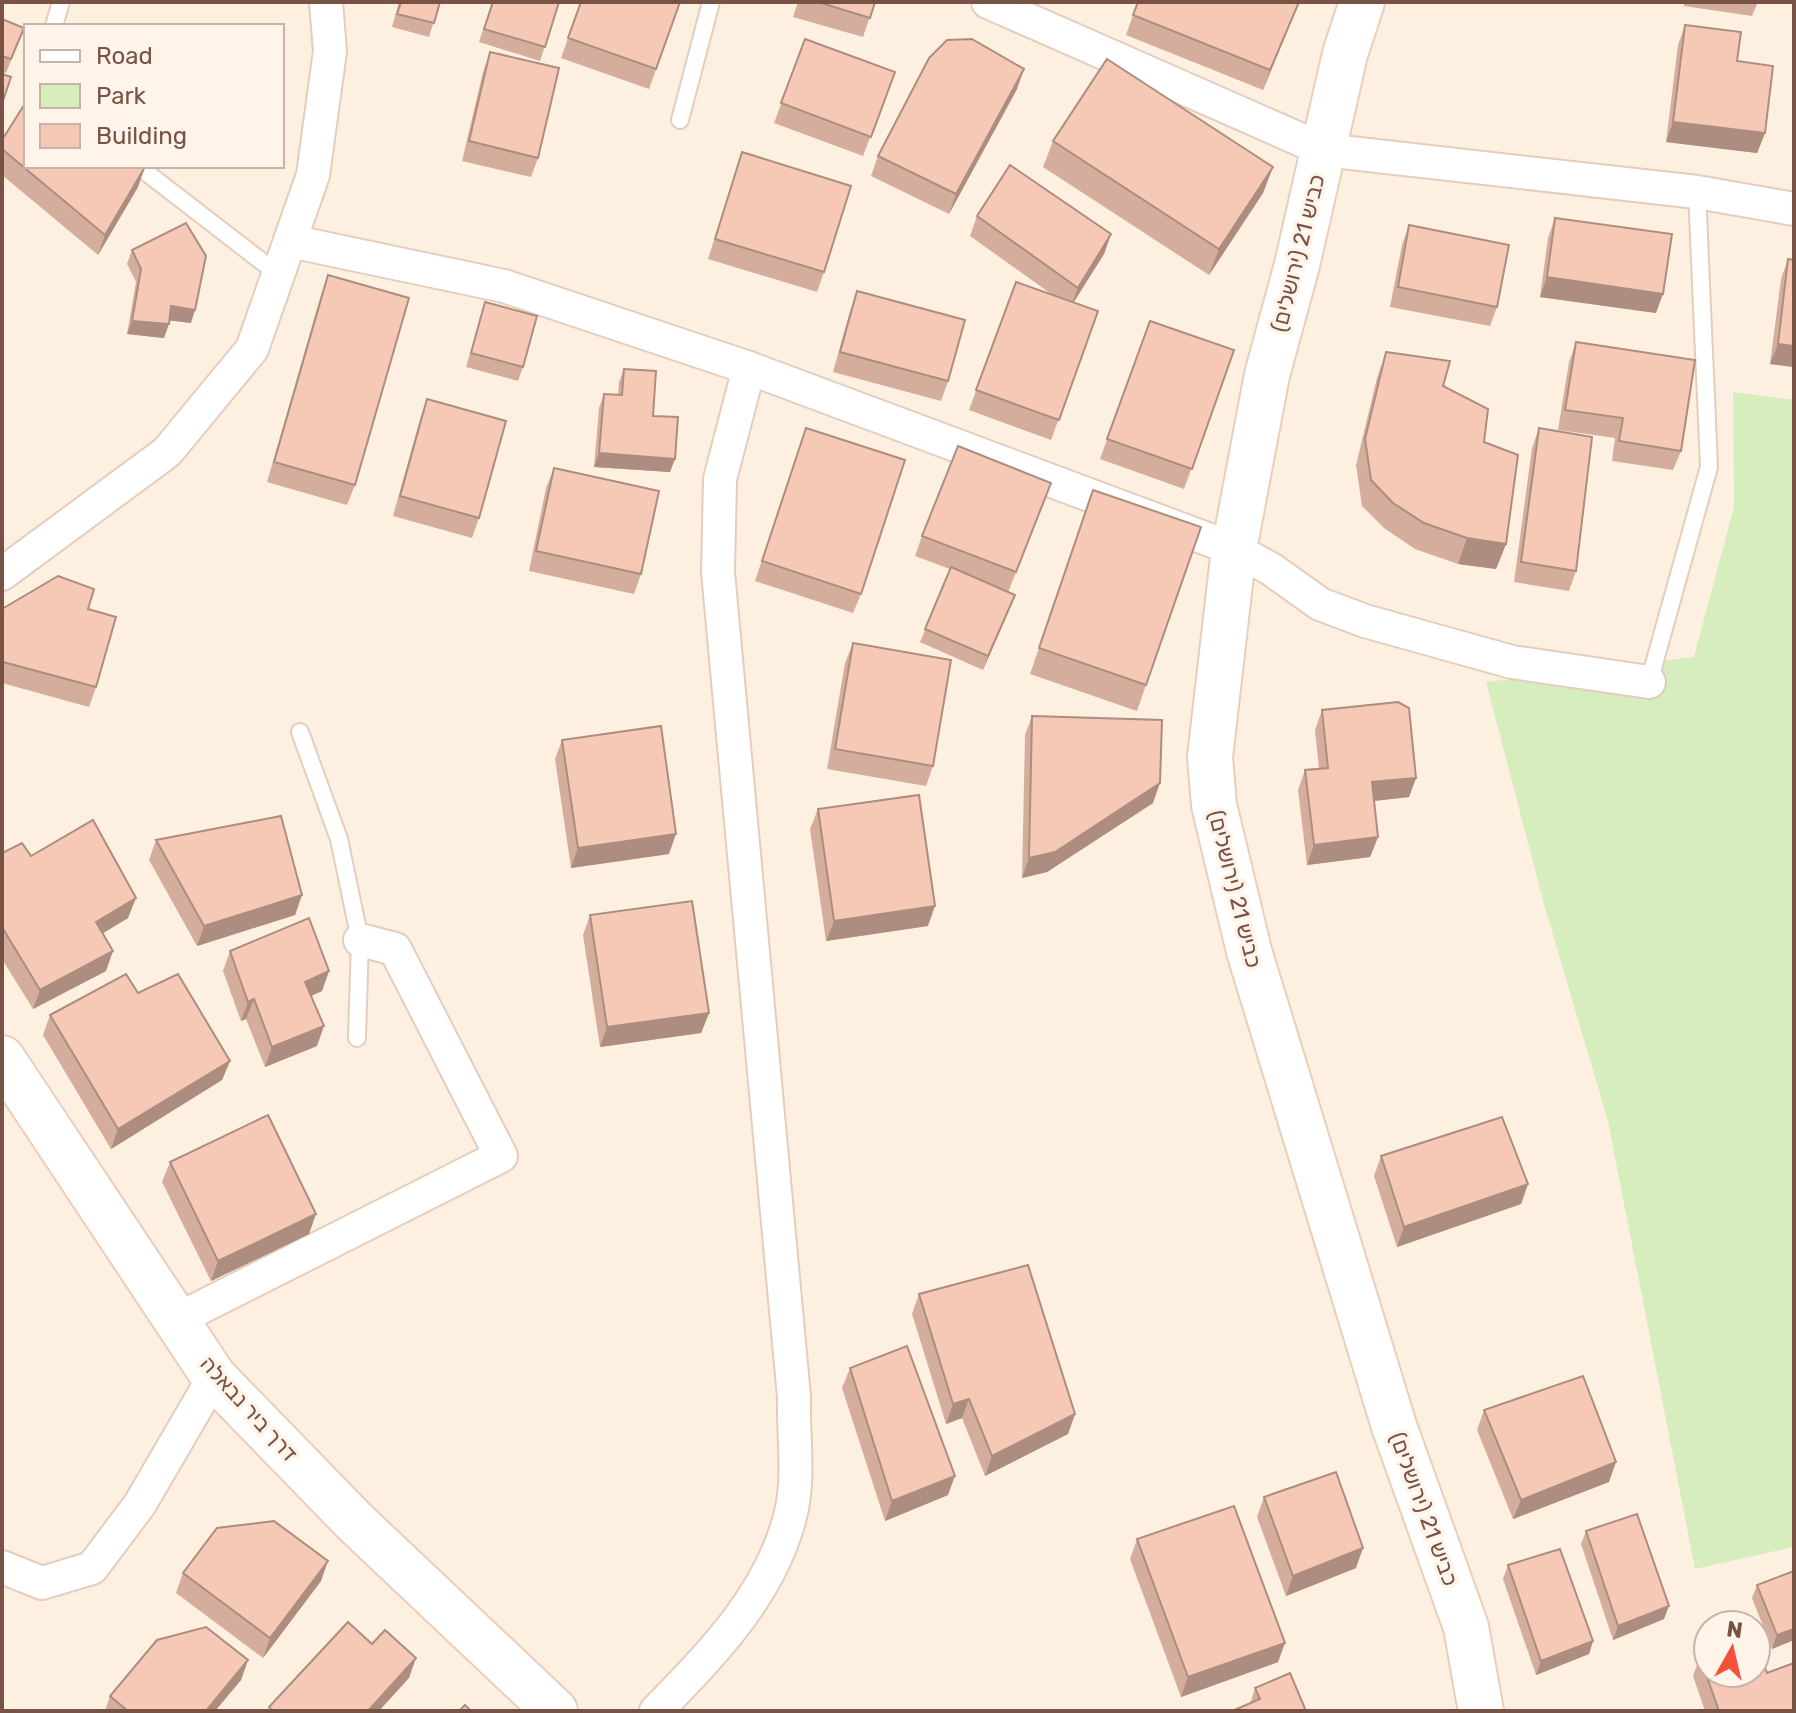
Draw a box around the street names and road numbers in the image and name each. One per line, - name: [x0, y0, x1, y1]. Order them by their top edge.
- street label: כביש 21 (ירושלים): [1265, 171, 1331, 335]
- street label: כביש 21 (ירושלים): [1202, 807, 1268, 971]
- street label: דרך ביר נבאלה: [194, 1351, 304, 1467]
- street label: כביש 21 (ירושלים): [1384, 1429, 1464, 1589]

